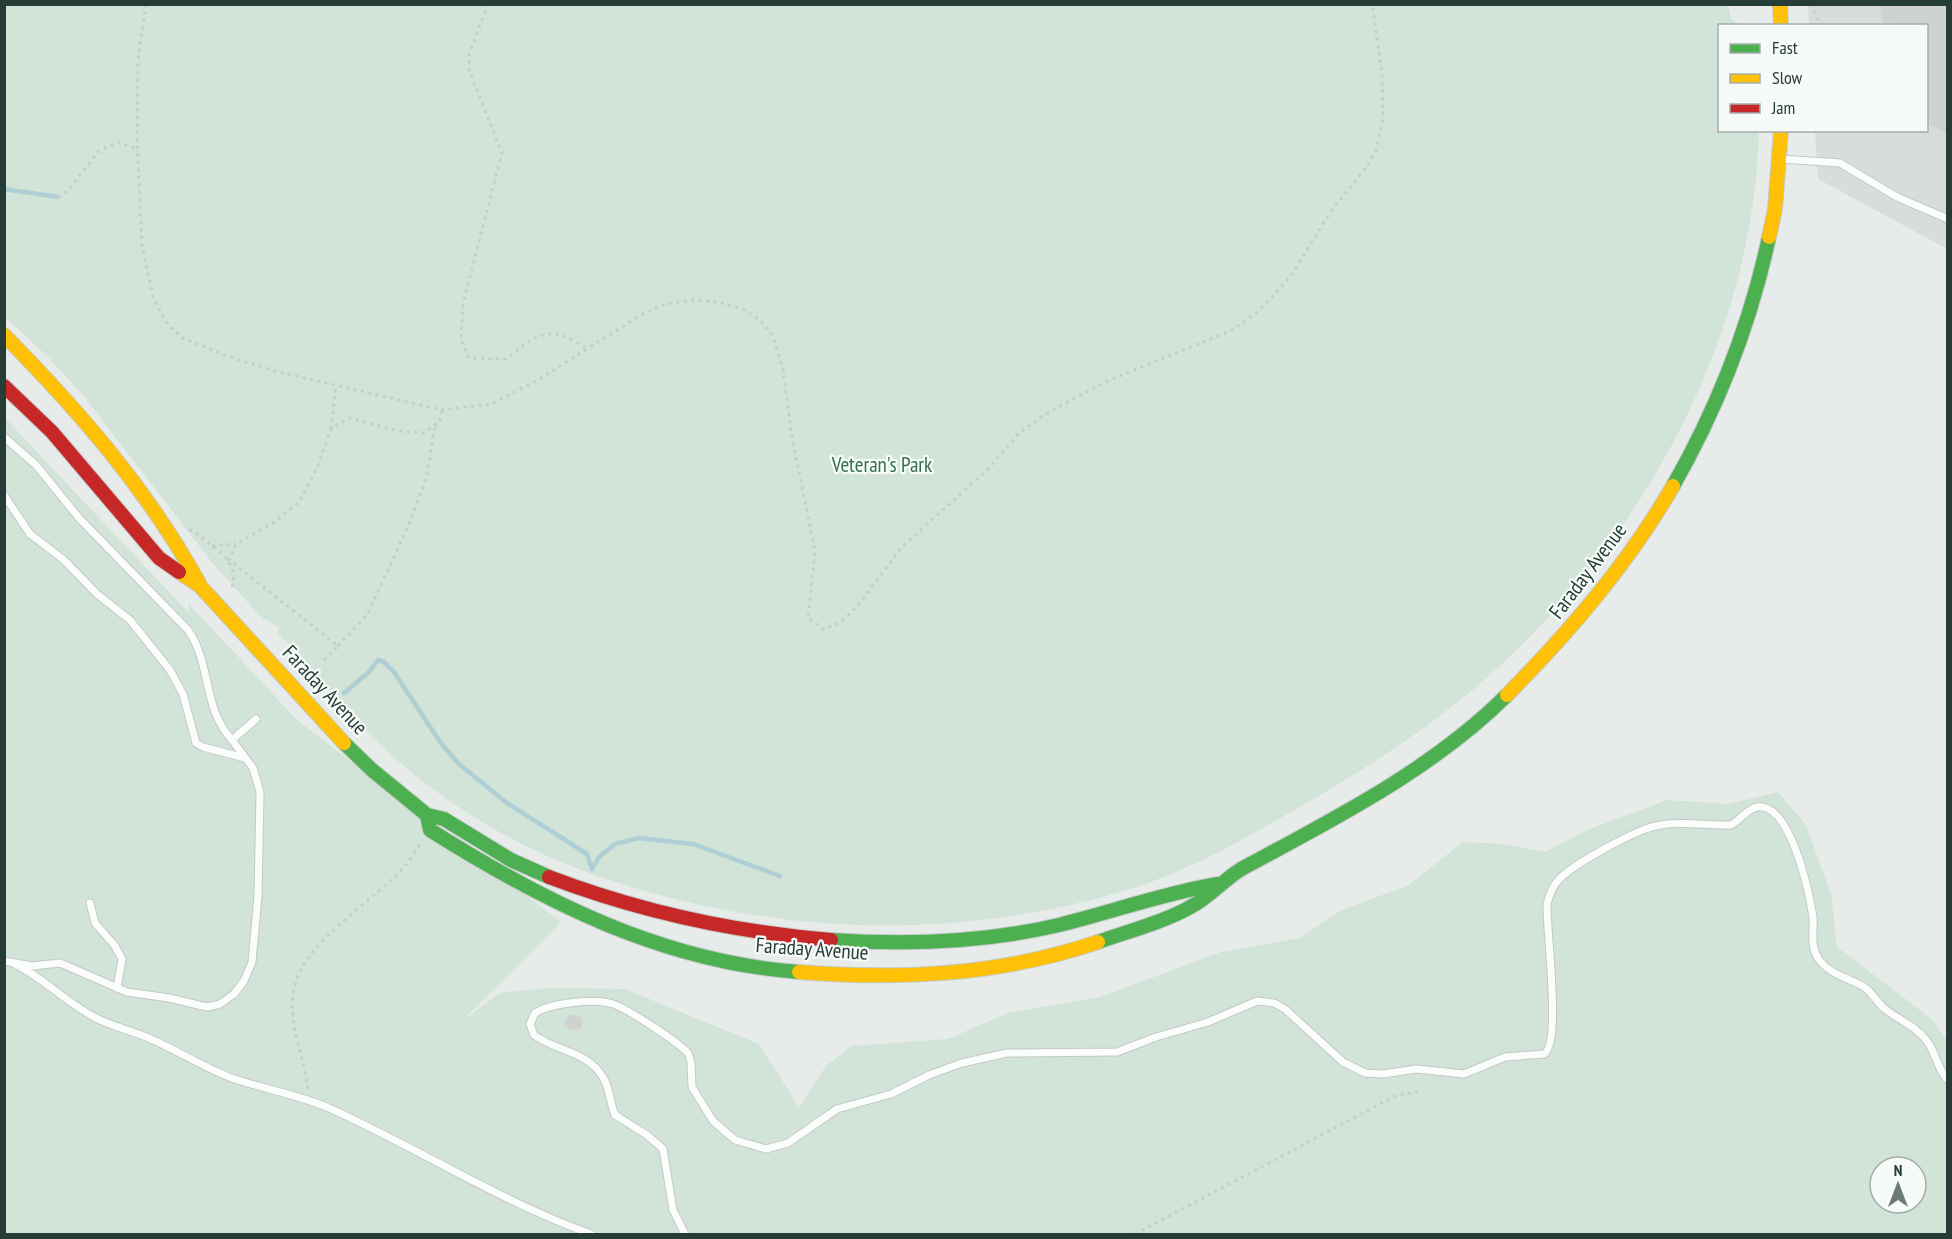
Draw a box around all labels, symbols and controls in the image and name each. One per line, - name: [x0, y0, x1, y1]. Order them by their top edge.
- legend: [1718, 24, 1928, 132]
- text: Fast: [1772, 36, 1798, 59]
- text: Slow: [1772, 66, 1803, 89]
- text: Jam: [1771, 96, 1795, 119]
- park label: Veteran's Park: [831, 451, 932, 478]
- street label: Faraday Avenue: [1543, 517, 1632, 624]
- street label: Faraday Avenue: [277, 639, 374, 740]
- street label: Faraday Avenue: [755, 931, 869, 966]
- north arrow: [1868, 1155, 1928, 1215]
- text: N: [1894, 1160, 1902, 1180]

